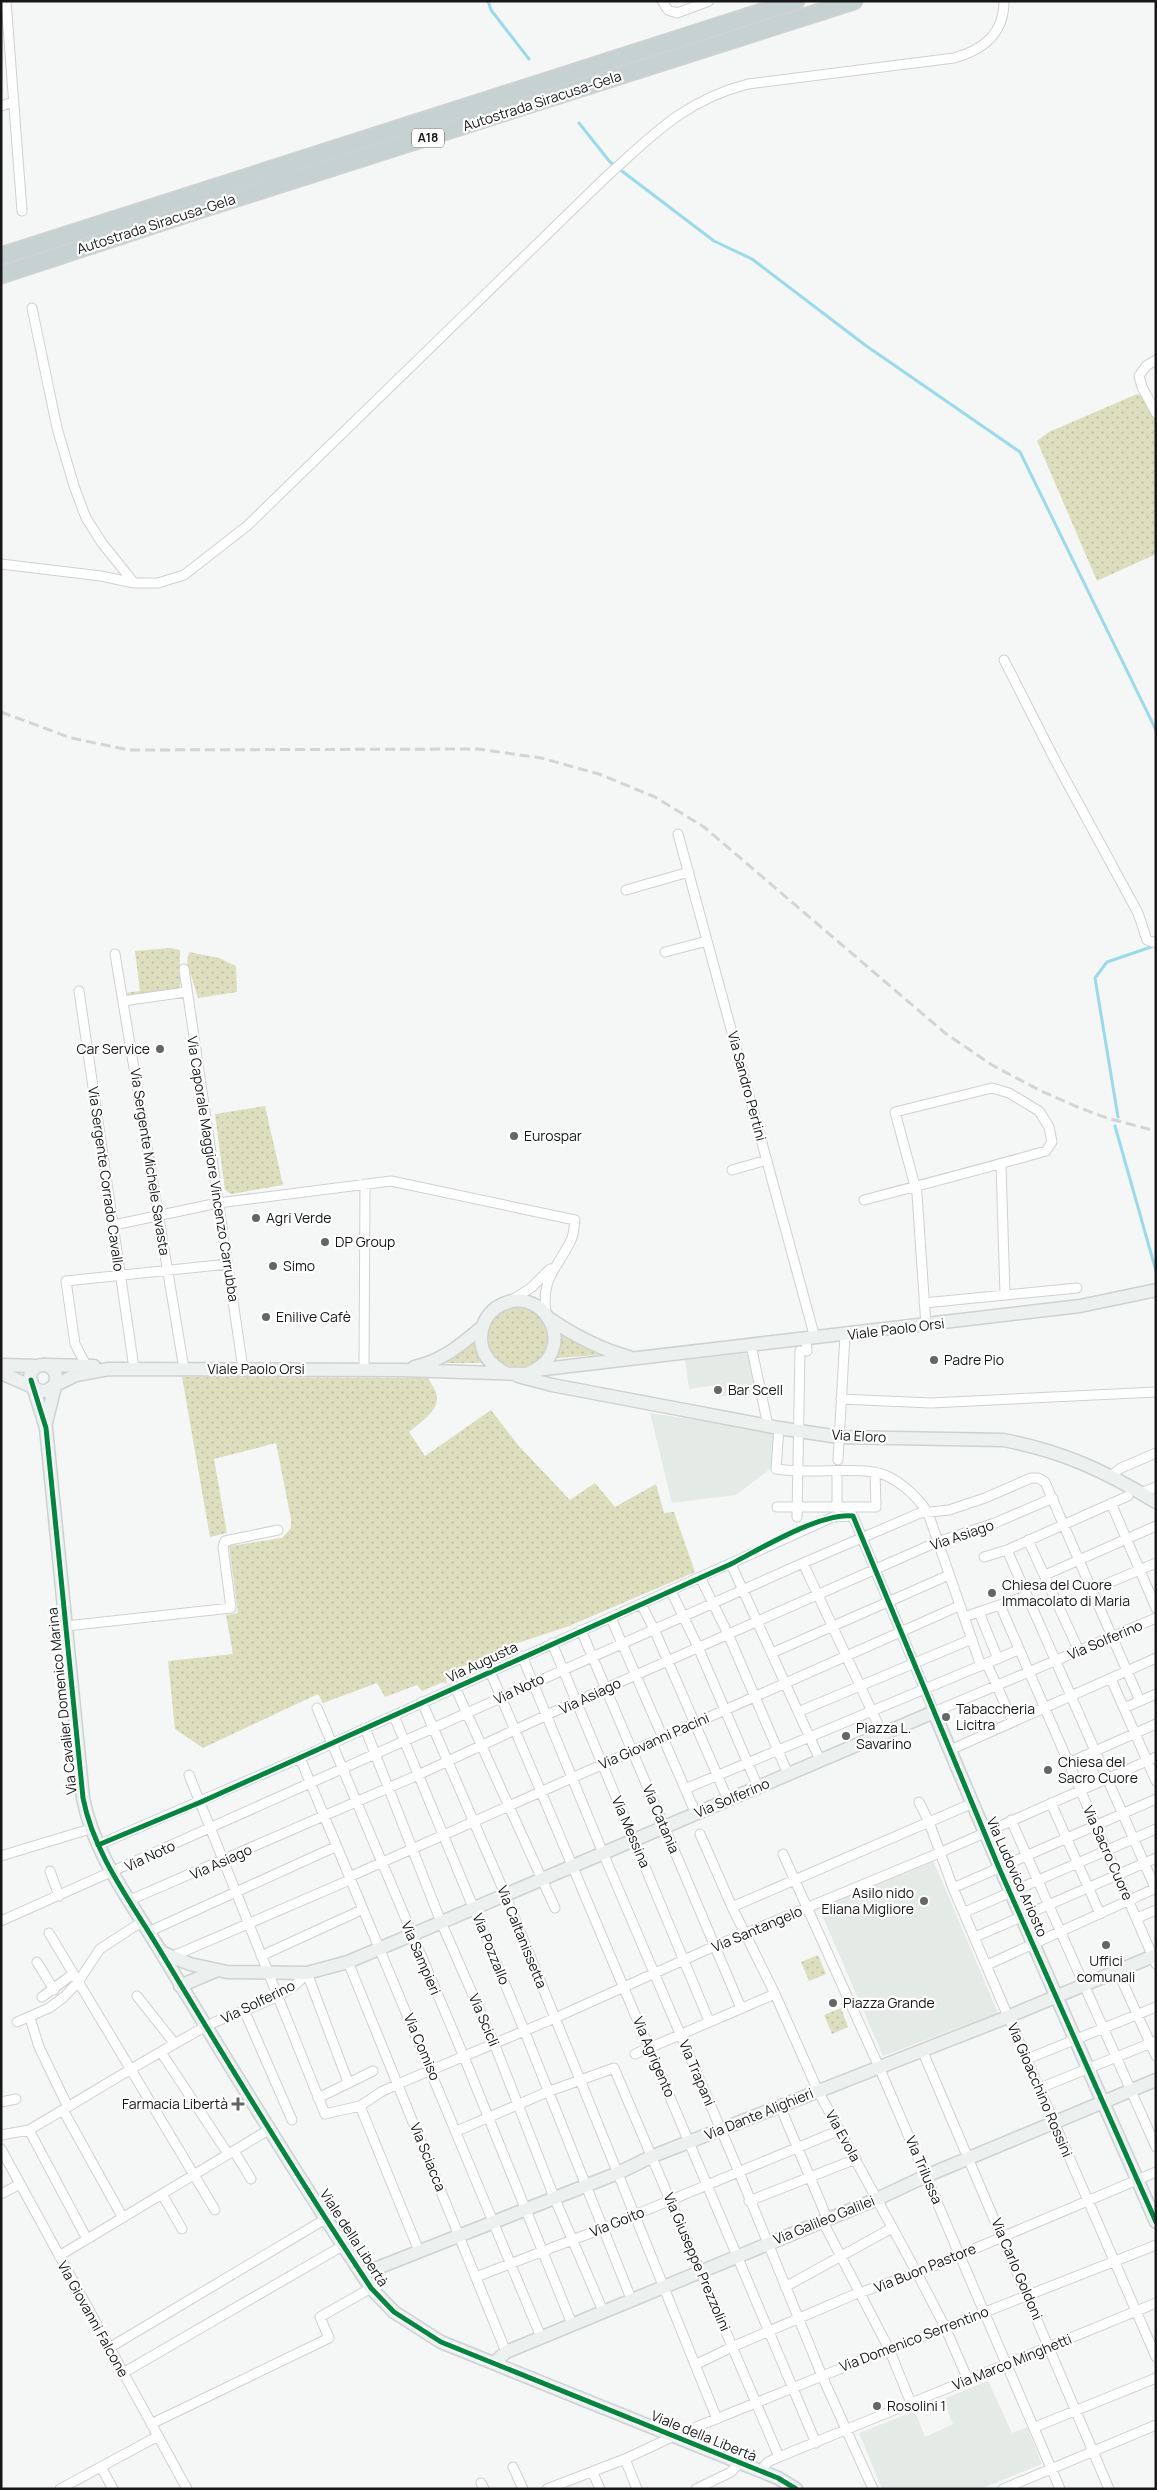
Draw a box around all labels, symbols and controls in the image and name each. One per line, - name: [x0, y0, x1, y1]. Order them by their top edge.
- street label: Autostrada Siracusa-Gela: [460, 66, 624, 135]
- road number: A18: [412, 128, 444, 148]
- street label: Autostrada Siracusa-Gela: [74, 189, 238, 258]
- street label: Via Sandro Pertini: [724, 1029, 771, 1143]
- street label: Via Caporale Maggiore Vincenzo Carrubba: [183, 1035, 244, 1303]
- place label: Car Service: [76, 1039, 150, 1058]
- marker: Car Service: [154, 1043, 166, 1055]
- street label: Via Sergente Michele Savasta: [126, 1067, 175, 1257]
- street label: Via Sergente Corrado Cavallo: [84, 1085, 129, 1273]
- place label: Eurospar: [524, 1126, 582, 1145]
- marker: Eurospar: [508, 1130, 520, 1142]
- place label: Agri Verde: [266, 1208, 331, 1227]
- marker: Agri Verde: [250, 1212, 262, 1224]
- place label: DP Group: [335, 1232, 395, 1251]
- marker: DP Group: [319, 1236, 331, 1248]
- place label: Simo: [283, 1256, 315, 1275]
- marker: Simo: [267, 1260, 279, 1272]
- place label: Enilive Cafè: [276, 1307, 351, 1326]
- marker: Enilive Cafè: [260, 1311, 272, 1323]
- street label: Viale Paolo Orsi: [846, 1313, 945, 1344]
- place label: Padre Pio: [944, 1350, 1004, 1369]
- marker: Padre Pio: [928, 1354, 940, 1366]
- street label: Viale Paolo Orsi: [207, 1359, 305, 1378]
- place label: Bar Scell: [728, 1380, 783, 1399]
- marker: Bar Scell: [712, 1384, 724, 1396]
- street label: Via Eloro: [831, 1425, 887, 1446]
- street label: Via Asiago: [928, 1515, 996, 1554]
- place label: Chiesa del Cuore Immacolato di Maria: [1002, 1575, 1130, 1610]
- marker: Chiesa del Cuore Immacolato di Maria: [986, 1587, 998, 1599]
- street label: Via Cavalier Domenico Marina: [42, 1606, 81, 1796]
- street label: Via Solferino: [1064, 1615, 1145, 1664]
- street label: Via Augusta: [443, 1637, 520, 1686]
- street label: Via Noto: [491, 1669, 547, 1708]
- street label: Via Asiago: [556, 1673, 624, 1718]
- place label: Tabaccheria Licitra: [956, 1699, 1035, 1734]
- street label: Via Giovanni Pacini: [596, 1708, 712, 1773]
- marker: Tabaccheria Licitra: [940, 1711, 952, 1723]
- place label: Piazza L. Savarino: [856, 1718, 911, 1753]
- marker: Piazza L. Savarino: [840, 1730, 852, 1742]
- place label: Chiesa del Sacro Cuore: [1058, 1752, 1138, 1787]
- marker: Chiesa del Sacro Cuore: [1042, 1764, 1054, 1776]
- street label: Via Solferino: [691, 1773, 772, 1822]
- street label: Via Catania: [639, 1782, 684, 1856]
- street label: Via Messina: [608, 1793, 655, 1871]
- street label: Via Sacro Cuore: [1079, 1802, 1138, 1903]
- street label: Via Ludovico Ariosto: [983, 1814, 1052, 1940]
- street label: Via Noto: [122, 1836, 178, 1875]
- street label: Via Asiago: [187, 1839, 255, 1884]
- street label: Via Caltanissetta: [493, 1883, 552, 1991]
- place label: Asilo nido Eliana Migliore: [822, 1883, 914, 1918]
- marker: Asilo nido Eliana Migliore: [918, 1895, 930, 1907]
- street label: Via Santangelo: [709, 1901, 805, 1956]
- street label: Via Pozzallo: [469, 1910, 514, 1987]
- street label: Via Sampieri: [397, 1918, 446, 1998]
- marker: Uffici comunali: [1100, 1939, 1112, 1951]
- place label: Uffici comunali: [1077, 1951, 1135, 1986]
- street label: Via Solferino: [218, 1975, 298, 2028]
- street label: Via Scicli: [465, 1991, 504, 2049]
- place label: Piazza Grande: [843, 1993, 935, 2012]
- marker: Piazza Grande: [827, 1997, 839, 2009]
- street label: Via Comiso: [400, 2010, 445, 2083]
- street label: Via Agrigento: [629, 2014, 680, 2100]
- street label: Via Gioacchino Rossini: [1004, 2020, 1077, 2160]
- street label: Via Trapani: [675, 2037, 720, 2109]
- street label: Via Dante Alighieri: [702, 2083, 816, 2144]
- place label: Farmacia Libertà: [122, 2094, 228, 2113]
- marker: Farmacia Libertà: [232, 2098, 244, 2110]
- street label: Via Evola: [822, 2107, 865, 2165]
- street label: Via Sciacca: [406, 2120, 451, 2194]
- street label: Via Trilussa: [902, 2133, 947, 2207]
- street label: Viale della Libertà: [316, 2185, 393, 2290]
- street label: Via Giuseppe Prezzolini: [660, 2190, 735, 2334]
- street label: Via Galileo Galilei: [770, 2191, 877, 2249]
- street label: Via Goito: [587, 2202, 647, 2241]
- street label: Via Carlo Goldoni: [987, 2215, 1047, 2323]
- street label: Via Buon Pastore: [871, 2238, 979, 2297]
- street label: Via Giovanni Falcone: [54, 2257, 133, 2380]
- street label: Via Domenico Serrentino: [837, 2301, 991, 2376]
- street label: Via Marco Minghetti: [949, 2329, 1074, 2394]
- place label: Rosolini 1: [887, 2396, 946, 2415]
- marker: Rosolini 1: [871, 2400, 883, 2412]
- street label: Viale della Libertà: [649, 2406, 760, 2465]

